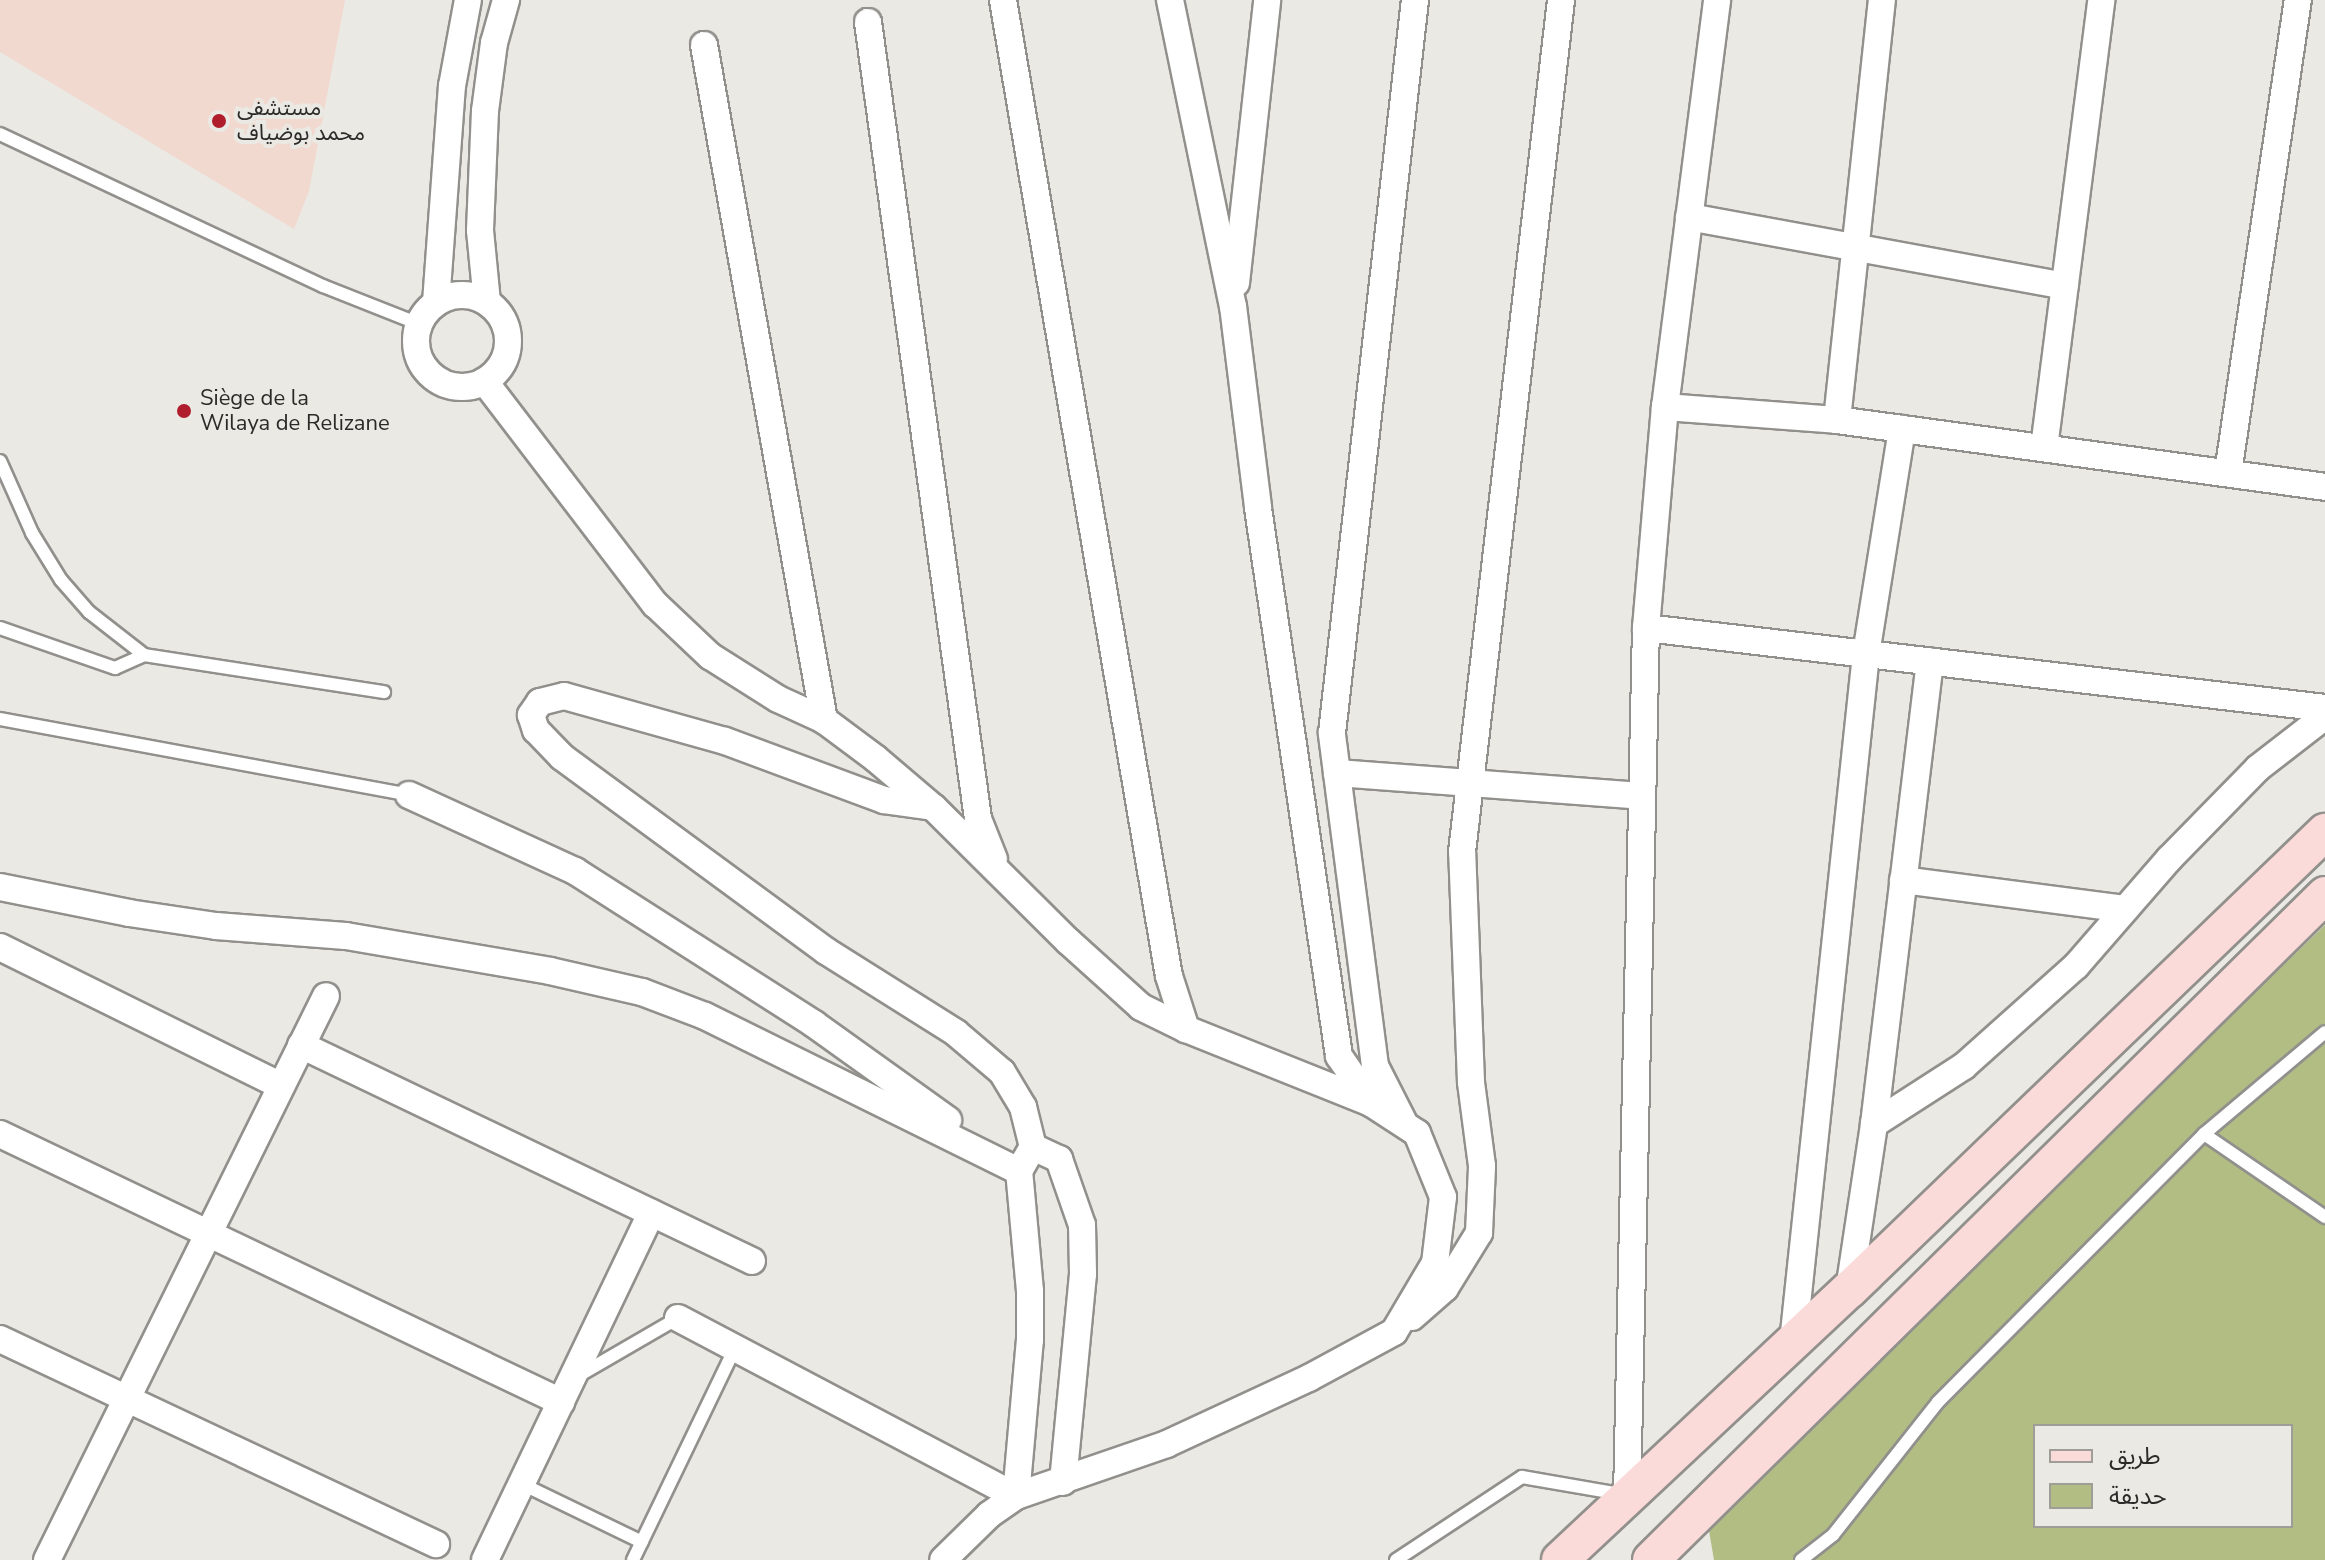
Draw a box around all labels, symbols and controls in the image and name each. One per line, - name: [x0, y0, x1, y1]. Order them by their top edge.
- place label: مستشفى محمد بوضياف: [237, 95, 365, 146]
- marker: مستشفى محمد بوضياف: [208, 110, 230, 132]
- place label: Siège de la Wilaya de Relizane: [200, 385, 390, 436]
- marker: Siège de la Wilaya de Relizane: [175, 402, 193, 420]
- legend: [2033, 1424, 2293, 1528]
- text: طريق: [2109, 1440, 2161, 1472]
- text: حديقة: [2109, 1480, 2167, 1512]

